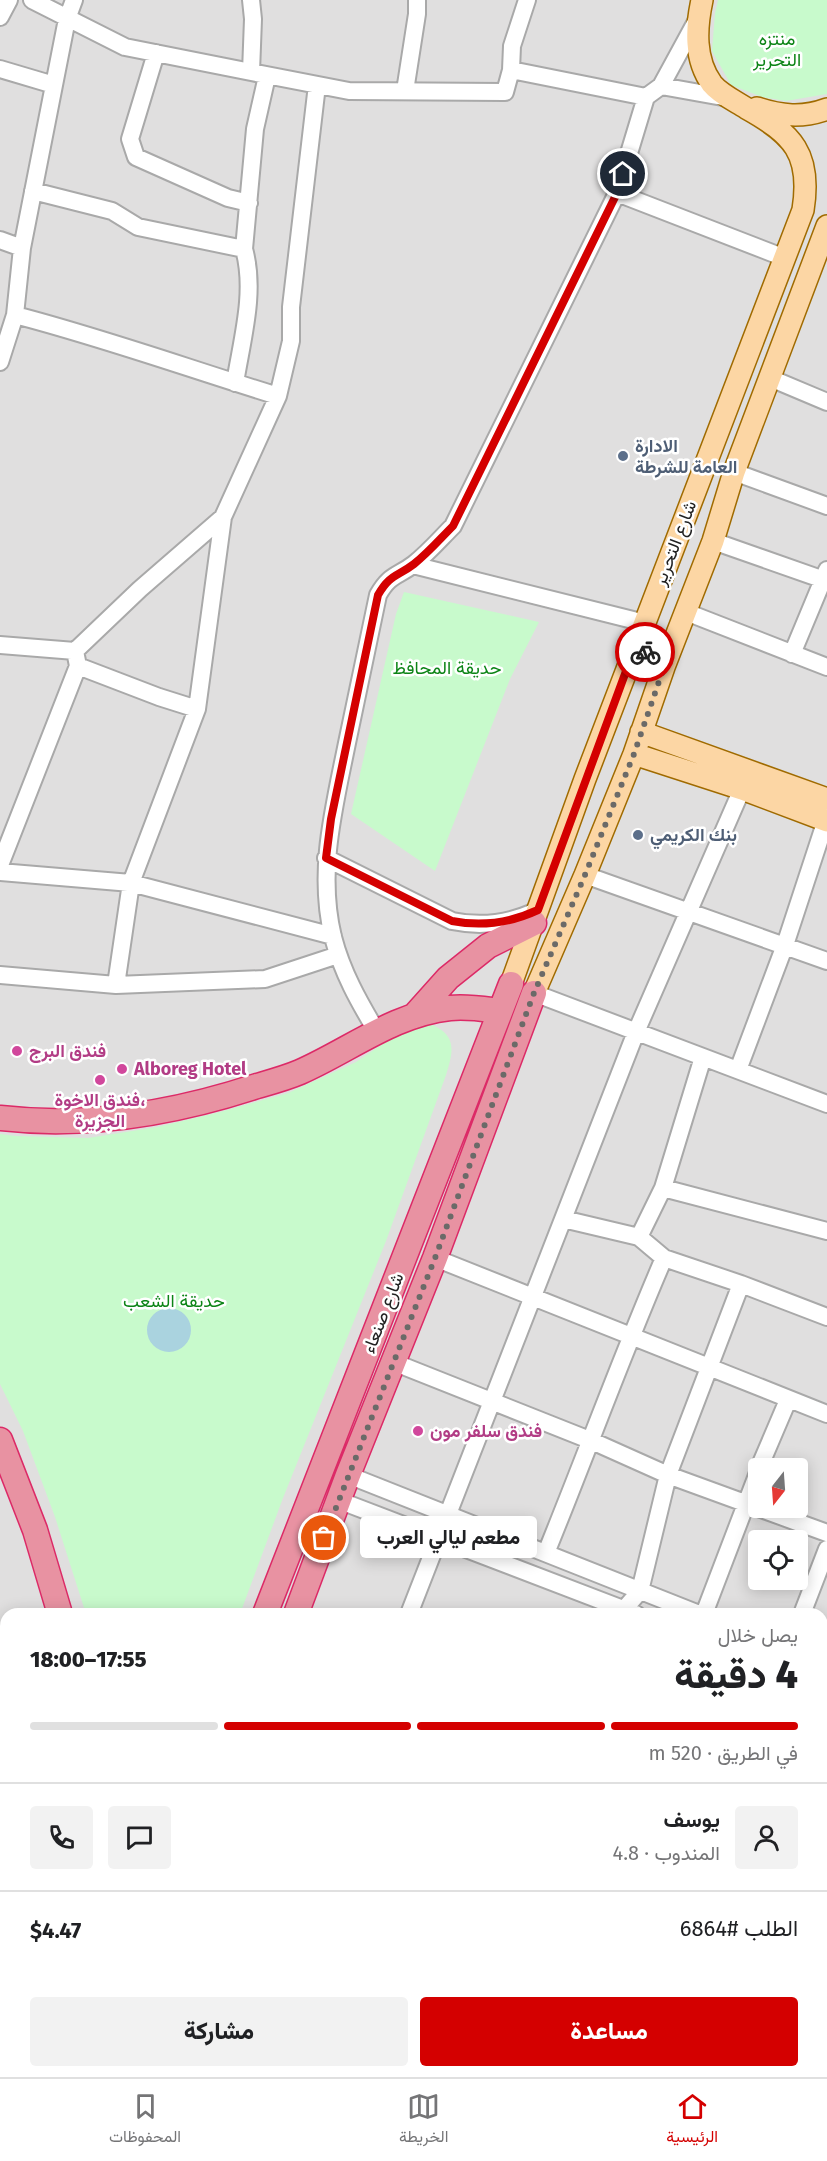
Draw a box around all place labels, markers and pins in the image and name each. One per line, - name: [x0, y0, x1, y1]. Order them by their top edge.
- pin: [597, 148, 648, 199]
- place label: الادارة العامة للشرطة: [635, 435, 738, 478]
- marker: الادارة العامة للشرطة: [616, 449, 630, 463]
- place label: بنك الكريمي: [650, 824, 737, 850]
- marker: بنك الكريمي: [631, 828, 645, 842]
- place label: فندق البرج: [29, 1040, 106, 1063]
- marker: فندق البرج: [10, 1044, 24, 1058]
- place label: Alboreg Hotel: [133, 1058, 247, 1080]
- marker: Alboreg Hotel: [115, 1062, 129, 1076]
- marker: فندق الاخوة، الجزيرة: [93, 1073, 107, 1087]
- place label: فندق الاخوة، الجزيرة: [54, 1089, 146, 1132]
- place label: فندق سلفر مون: [430, 1420, 542, 1442]
- marker: فندق سلفر مون: [411, 1424, 425, 1438]
- pin: [298, 1512, 349, 1563]
- callout: مطعم ليالي العرب: [360, 1517, 537, 1559]

